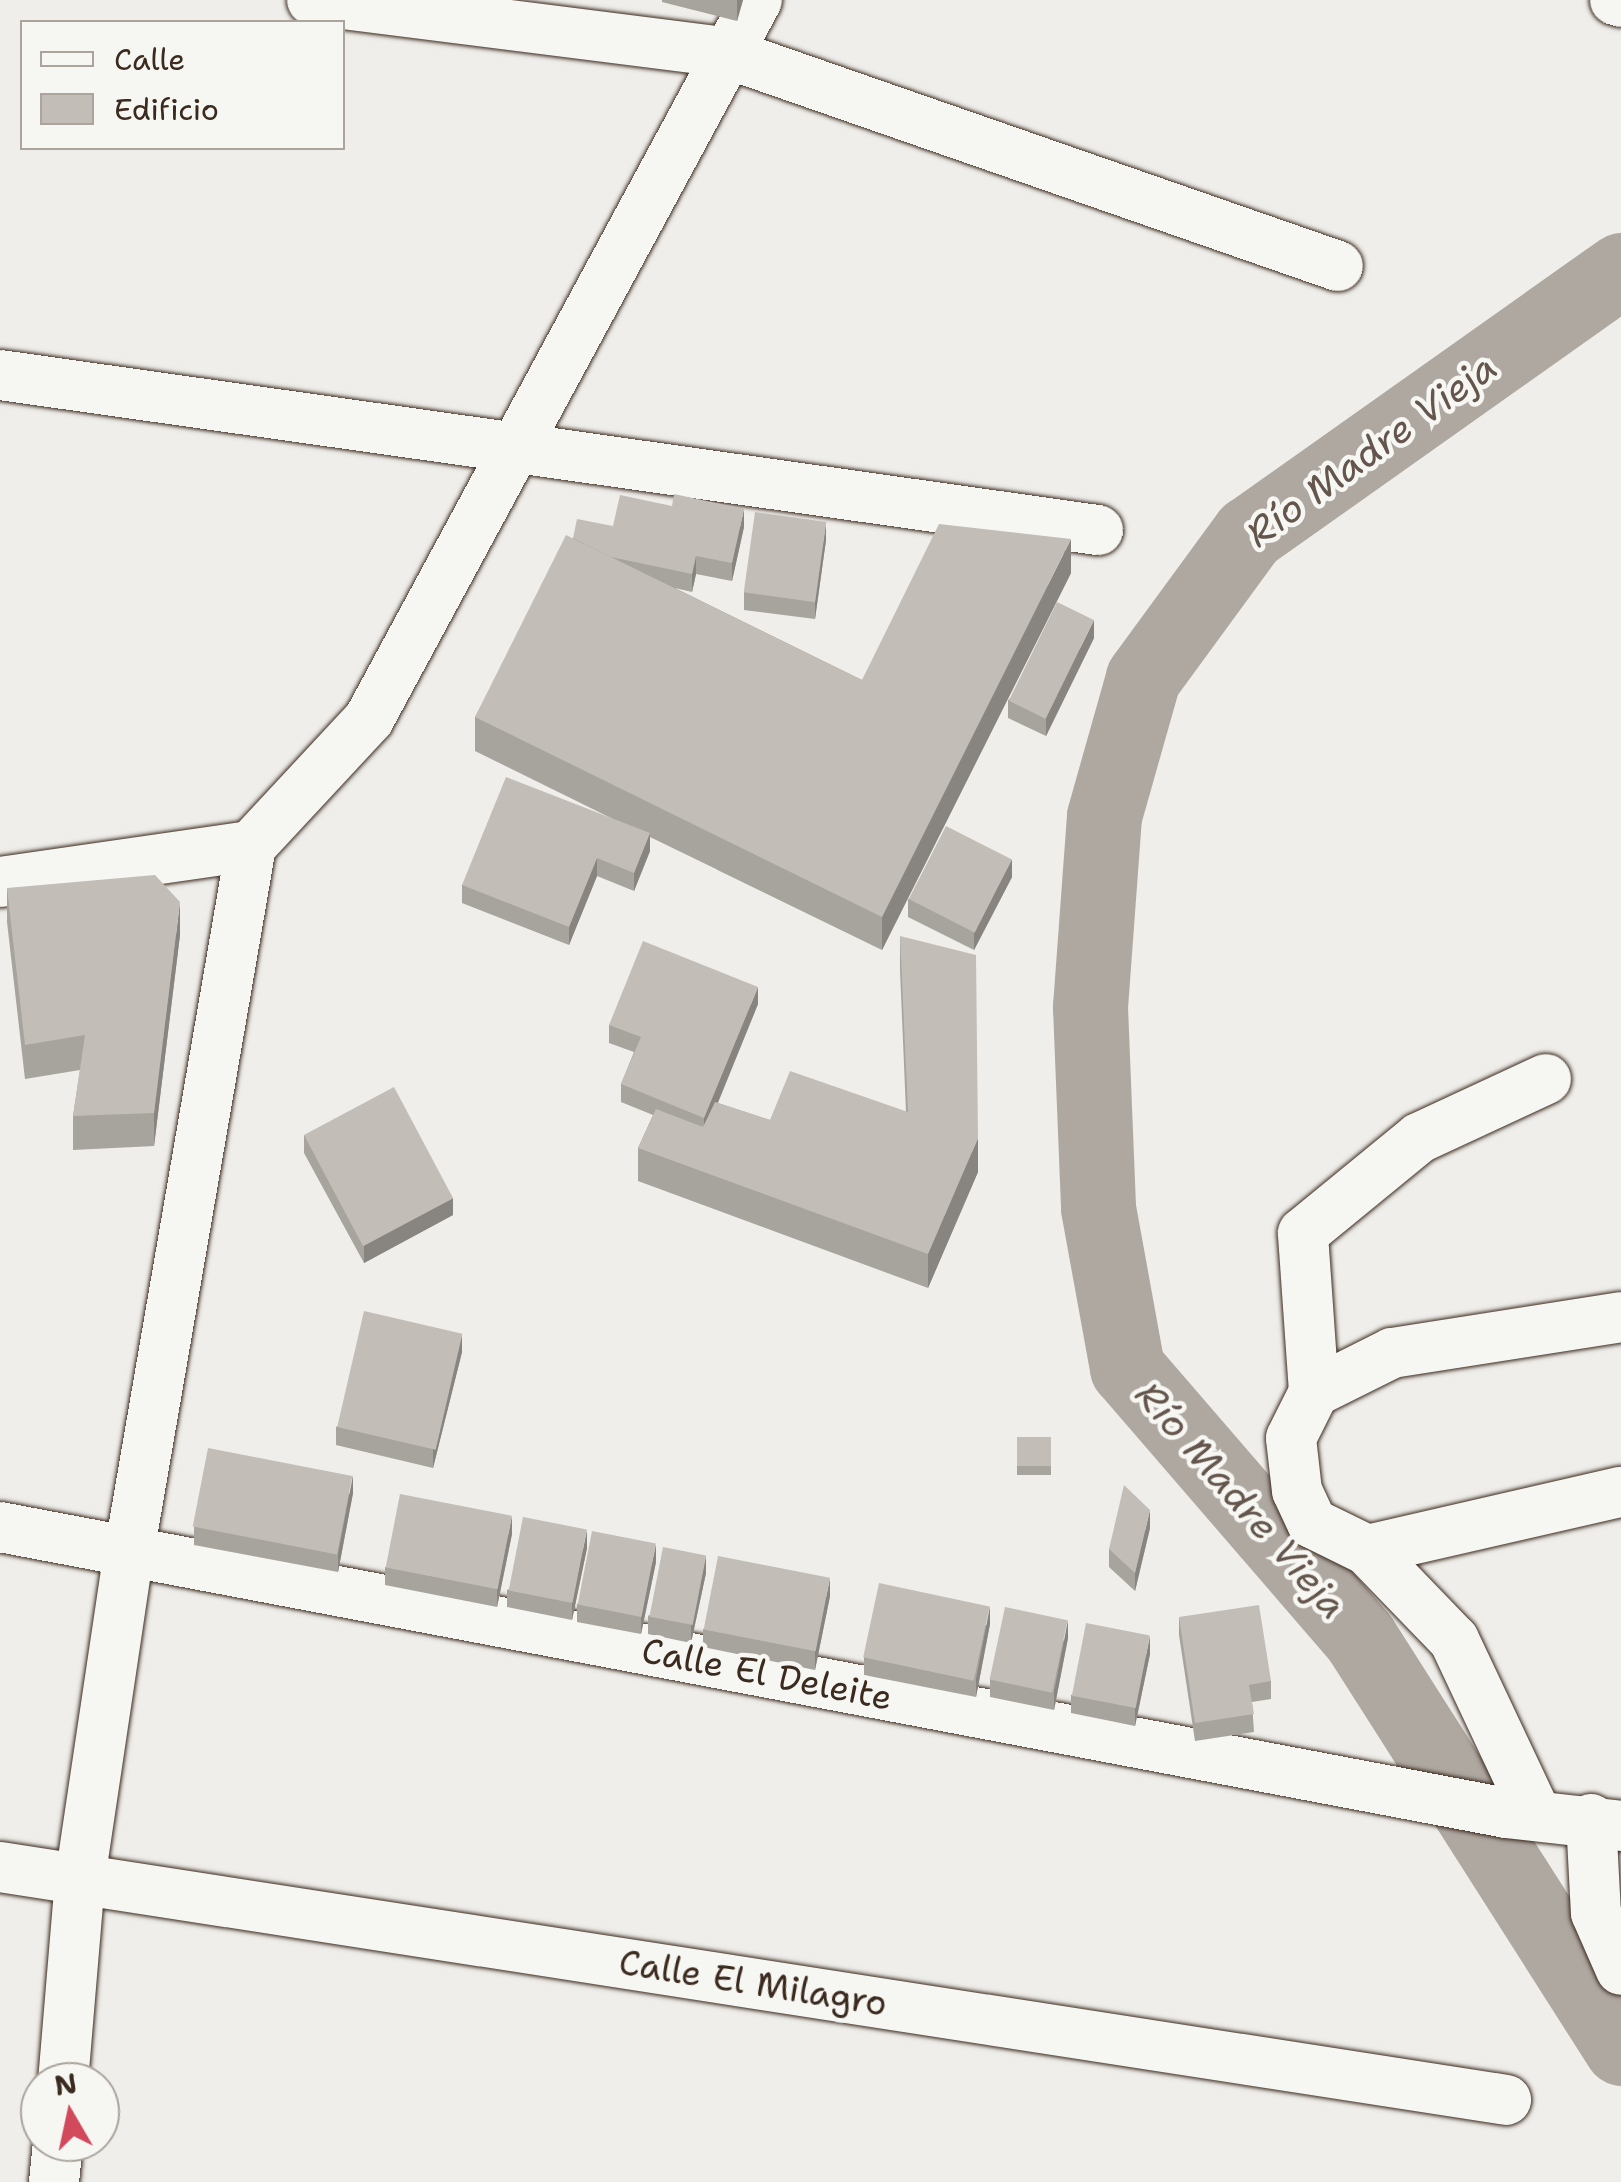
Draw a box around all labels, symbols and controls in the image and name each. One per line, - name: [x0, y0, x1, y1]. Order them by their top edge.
- legend: [20, 20, 345, 150]
- text: Calle: [114, 39, 185, 80]
- text: Edificio: [114, 89, 219, 130]
- water label: Río Madre Vieja: [1237, 344, 1505, 556]
- water label: Río Madre Vieja: [1126, 1372, 1356, 1628]
- street label: Calle El Deleite: [638, 1629, 896, 1719]
- street label: Calle El Milagro: [616, 1941, 890, 2025]
- north arrow: [20, 2062, 120, 2162]
- text: N: [52, 2064, 80, 2105]

